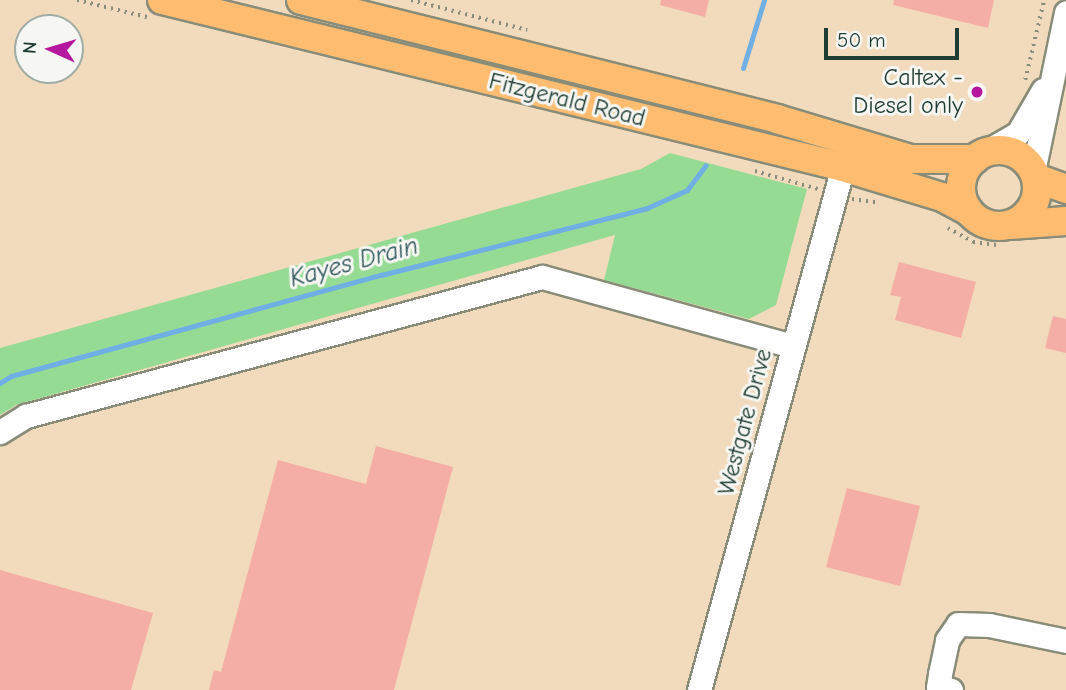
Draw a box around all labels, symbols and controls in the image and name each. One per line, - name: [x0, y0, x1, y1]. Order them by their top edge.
- north arrow: [14, 14, 84, 84]
- scale bar: [828, 14, 963, 58]
- text: 50 m: [837, 28, 886, 52]
- text: N: [19, 41, 41, 55]
- place label: Caltex - Diesel only: [853, 64, 963, 120]
- street label: Fitzgerald Road: [486, 67, 648, 133]
- marker: Caltex - Diesel only: [969, 84, 985, 100]
- water label: Kayes Drain: [286, 231, 422, 295]
- street label: Westgate Drive: [712, 346, 778, 498]

